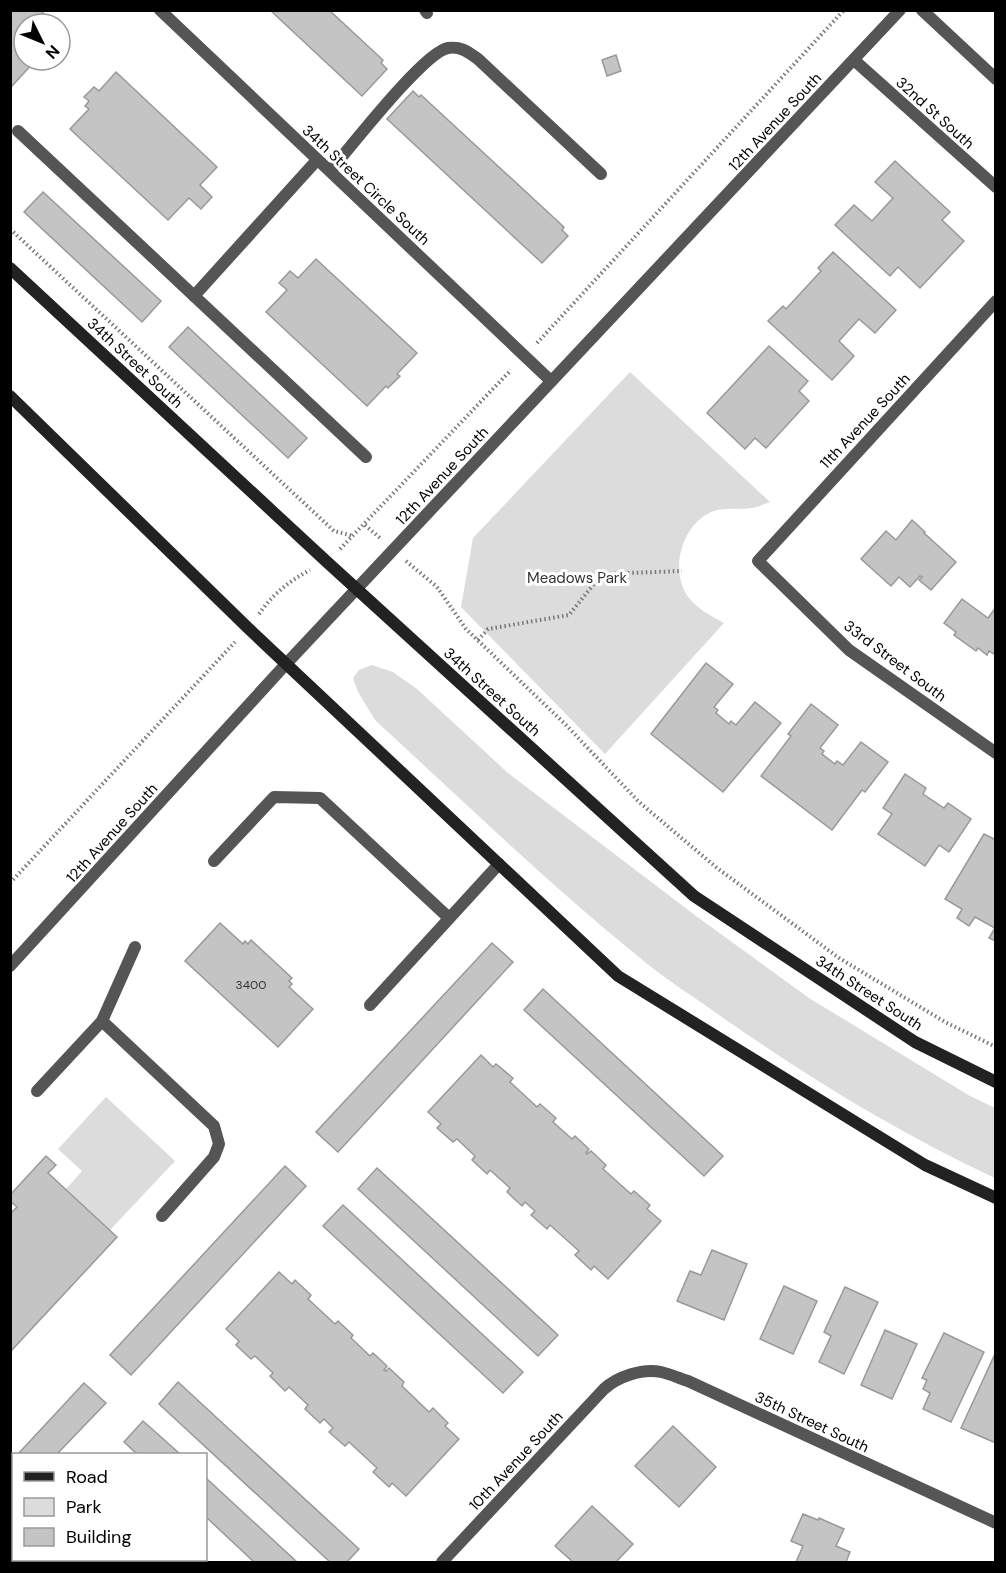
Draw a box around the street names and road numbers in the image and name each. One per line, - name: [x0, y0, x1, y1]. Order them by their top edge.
- street label: 12th Avenue South: [724, 69, 826, 175]
- street label: 32nd St South: [892, 73, 978, 153]
- street label: 34th Street Circle South: [298, 120, 434, 250]
- street label: 34th Street South: [83, 314, 187, 412]
- street label: 11th Avenue South: [816, 369, 914, 473]
- street label: 12th Avenue South: [391, 423, 493, 529]
- street label: 33rd Street South: [840, 616, 950, 706]
- street label: 34th Street South: [439, 643, 545, 741]
- street label: 12th Avenue South: [62, 779, 162, 887]
- street label: 34th Street South: [812, 951, 926, 1035]
- street label: 35th Street South: [752, 1387, 872, 1457]
- street label: 10th Avenue South: [465, 1407, 567, 1515]

